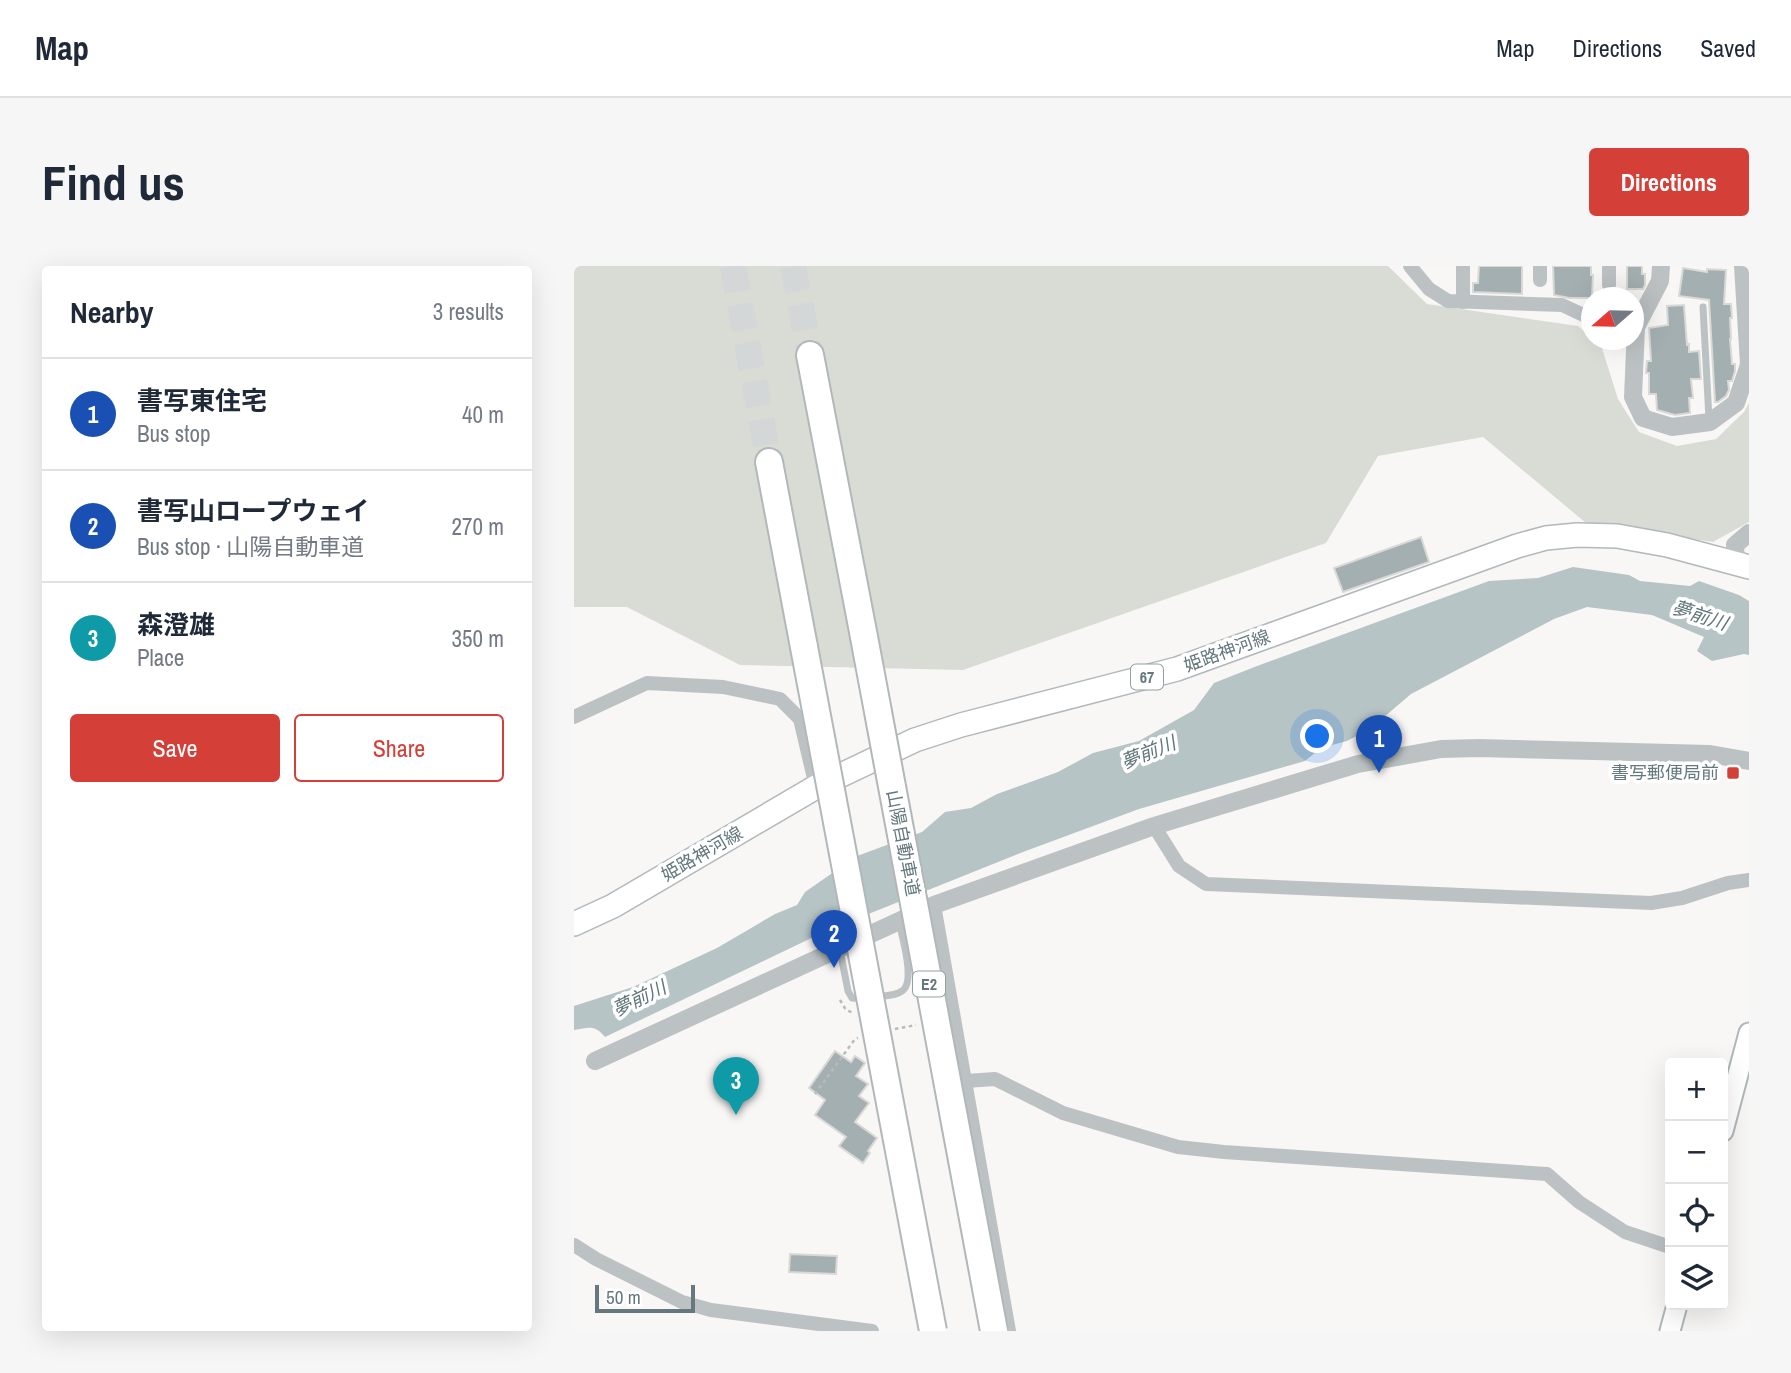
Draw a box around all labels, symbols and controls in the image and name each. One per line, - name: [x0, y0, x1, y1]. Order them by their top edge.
- text: Map: [35, 26, 89, 70]
- text: Map: [1496, 32, 1534, 64]
- text: Directions: [1572, 32, 1662, 64]
- text: Saved: [1700, 32, 1756, 64]
- button: Directions: [1589, 148, 1749, 216]
- text: Find us: [42, 149, 185, 215]
- north arrow: [1581, 287, 1644, 350]
- text: Nearby: [70, 292, 153, 332]
- text: 3 results: [433, 296, 504, 327]
- text: 書写東住宅: [137, 383, 267, 418]
- text: 1: [88, 399, 98, 430]
- text: 40 m: [462, 399, 504, 430]
- text: Bus stop: [137, 418, 210, 449]
- text: 書写山ロープウェイ: [137, 493, 369, 528]
- text: 2: [88, 511, 98, 542]
- text: 270 m: [452, 511, 504, 542]
- text: Bus stop · 山陽自動車道: [137, 531, 364, 562]
- water label: 夢前川: [1669, 594, 1733, 637]
- text: 森澄雄: [137, 607, 215, 642]
- text: 3: [88, 623, 98, 654]
- text: 350 m: [452, 623, 504, 654]
- street label: 姫路神河線: [1180, 623, 1273, 678]
- text: Place: [137, 642, 184, 673]
- road number: 67: [1131, 664, 1163, 690]
- button: Save: [70, 714, 280, 782]
- button: Share: [294, 714, 504, 782]
- pin: 1: [1356, 715, 1402, 773]
- your location: [1300, 719, 1334, 753]
- water label: 夢前川: [1117, 729, 1181, 775]
- place label: 書写郵便局前: [1611, 760, 1719, 785]
- marker: 書写郵便局前: [1725, 765, 1741, 781]
- street label: 山陽自動車道: [881, 788, 926, 898]
- street label: 姫路神河線: [657, 820, 747, 887]
- pin: 2: [811, 910, 857, 968]
- road number: E2: [913, 972, 945, 996]
- water label: 夢前川: [608, 973, 672, 1022]
- pin: 3: [713, 1057, 759, 1115]
- map controls: [1665, 1058, 1728, 1310]
- button: +: [1665, 1058, 1728, 1121]
- button: −: [1665, 1121, 1728, 1184]
- button: locate: [1665, 1184, 1728, 1247]
- button: layers: [1665, 1247, 1728, 1310]
- scale bar: [595, 1282, 695, 1314]
- text: 50 m: [606, 1284, 641, 1310]

